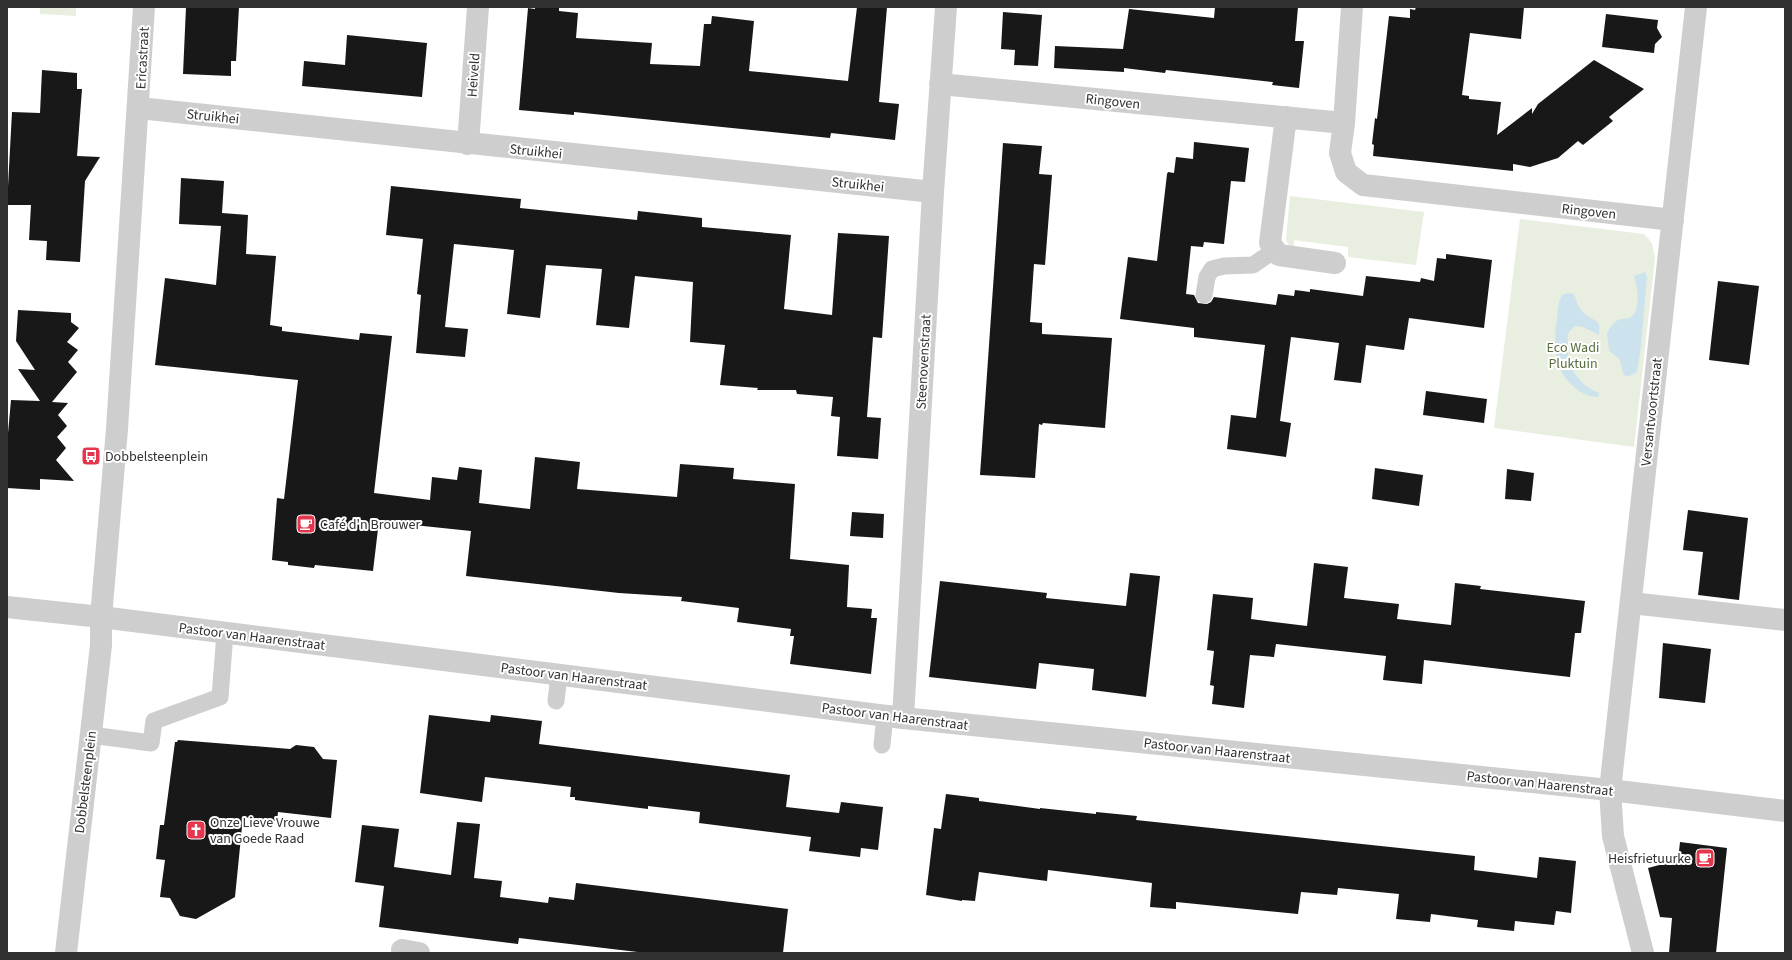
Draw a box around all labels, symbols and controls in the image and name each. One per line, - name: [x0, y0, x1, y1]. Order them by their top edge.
- street label: Ericastraat: [131, 26, 155, 90]
- street label: Heiveld: [462, 52, 486, 98]
- street label: Ringoven: [1085, 89, 1141, 115]
- street label: Struikhei: [186, 104, 240, 130]
- street label: Struikhei: [509, 139, 563, 165]
- street label: Struikhei: [831, 172, 885, 198]
- street label: Ringoven: [1561, 199, 1617, 225]
- street label: Steenovenstraat: [912, 314, 936, 410]
- park label: Eco Wadi Pluktuin: [1547, 338, 1599, 374]
- street label: Versantvoortstraat: [1636, 357, 1668, 467]
- bus stop icon: Dobbelsteenplein: [80, 445, 102, 467]
- place label: Dobbelsteenplein: [105, 447, 208, 467]
- cafe icon: Café d'n Brouwer: [295, 513, 317, 535]
- place label: Café d'n Brouwer: [320, 515, 421, 535]
- street label: Pastoor van Haarenstraat: [178, 618, 326, 656]
- street label: Pastoor van Haarenstraat: [500, 658, 648, 696]
- street label: Pastoor van Haarenstraat: [821, 698, 969, 736]
- street label: Dobbelsteenplein: [70, 730, 102, 835]
- street label: Pastoor van Haarenstraat: [1143, 733, 1291, 769]
- street label: Pastoor van Haarenstraat: [1466, 766, 1614, 802]
- place label: Onze Lieve Vrouwe van Goede Raad: [210, 813, 320, 849]
- church icon: Onze Lieve Vrouwe van Goede Raad: [185, 819, 207, 841]
- cafe icon: Heisfrietuurke: [1694, 847, 1716, 869]
- place label: Heisfrietuurke: [1608, 849, 1691, 869]

